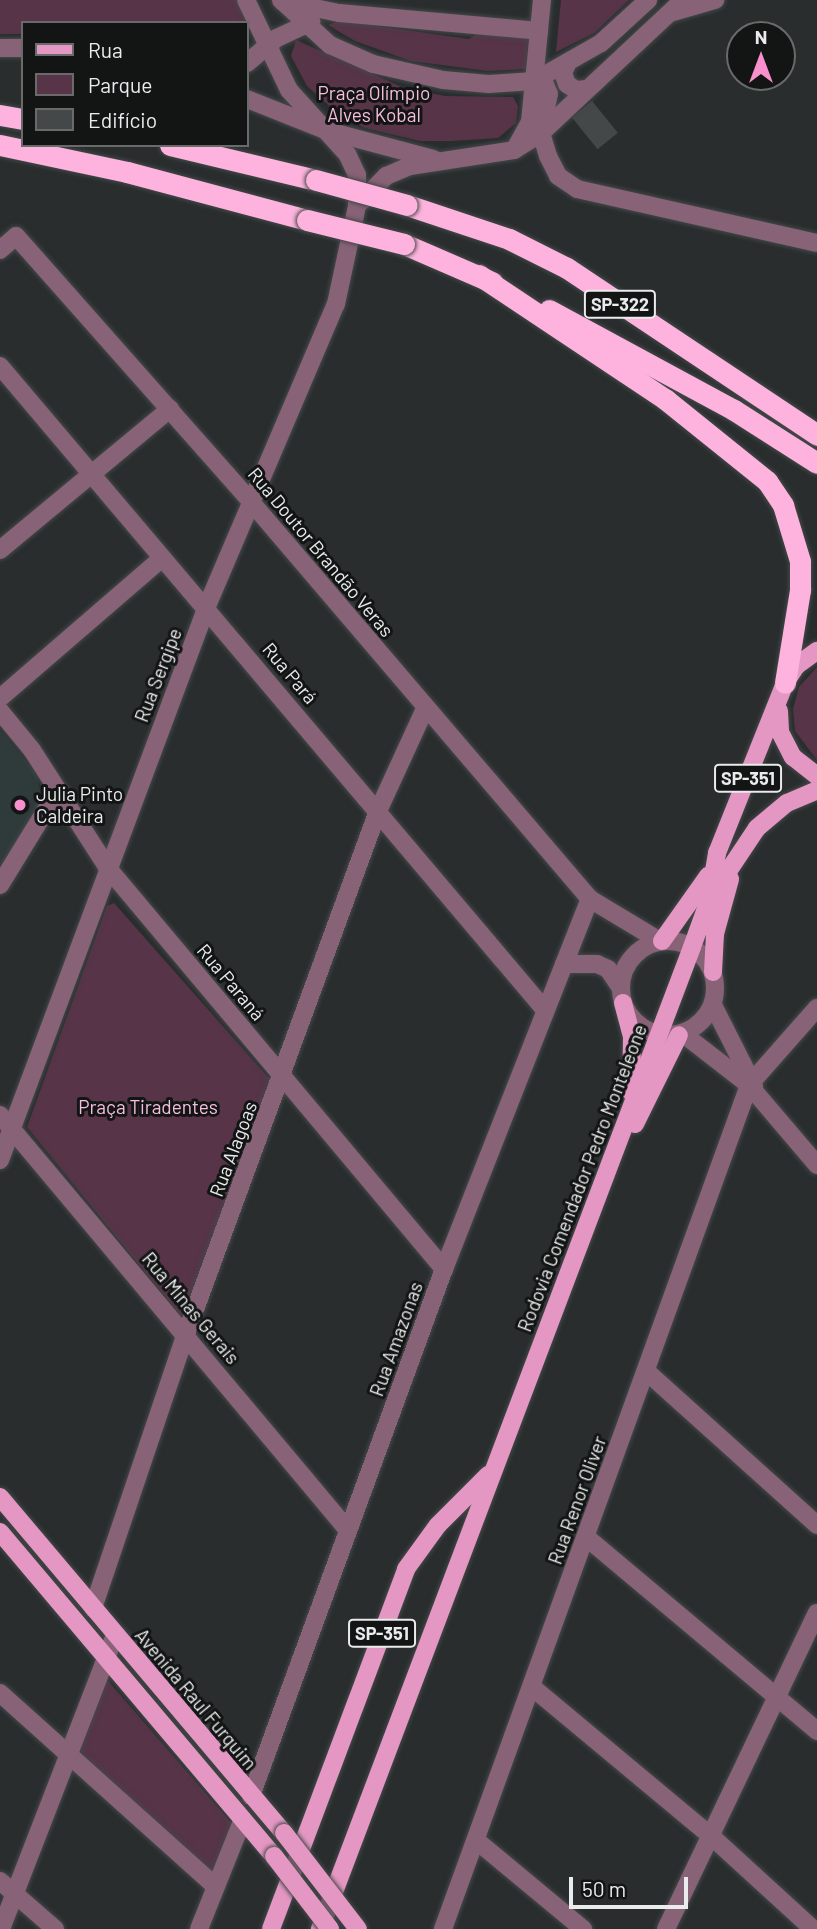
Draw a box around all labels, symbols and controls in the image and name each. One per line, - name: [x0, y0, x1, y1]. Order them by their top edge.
- legend: [21, 21, 248, 147]
- north arrow: [726, 21, 796, 91]
- text: N: [755, 25, 767, 48]
- text: Rua: [88, 37, 123, 62]
- text: Parque: [88, 72, 153, 97]
- park label: Praça Olímpio Alves Kobal: [318, 82, 430, 126]
- text: Edifício: [88, 107, 157, 132]
- road number: SP-322: [583, 290, 657, 318]
- street label: Rua Doutor Brandão Veras: [243, 463, 399, 641]
- street label: Rua Sergipe: [130, 625, 186, 725]
- street label: Rua Pará: [258, 638, 322, 708]
- road number: SP-351: [713, 764, 783, 792]
- place label: Julia Pinto Caldeira: [36, 783, 123, 827]
- marker: Julia Pinto Caldeira: [10, 795, 30, 815]
- street label: Rua Paraná: [192, 939, 270, 1025]
- street label: Rodovia Comendador Pedro Monteleone: [513, 1021, 651, 1335]
- park label: Praça Tiradentes: [78, 1096, 218, 1118]
- street label: Rua Alagoas: [204, 1098, 262, 1200]
- street label: Rua Minas Gerais: [138, 1247, 244, 1369]
- street label: Rua Amazonas: [365, 1279, 427, 1399]
- street label: Rua Renor Oliver: [543, 1433, 611, 1567]
- road number: SP-351: [347, 1618, 417, 1648]
- street label: Avenida Raul Furquim: [130, 1624, 262, 1774]
- scale bar: [572, 1862, 691, 1906]
- text: 50 m: [582, 1876, 626, 1901]

